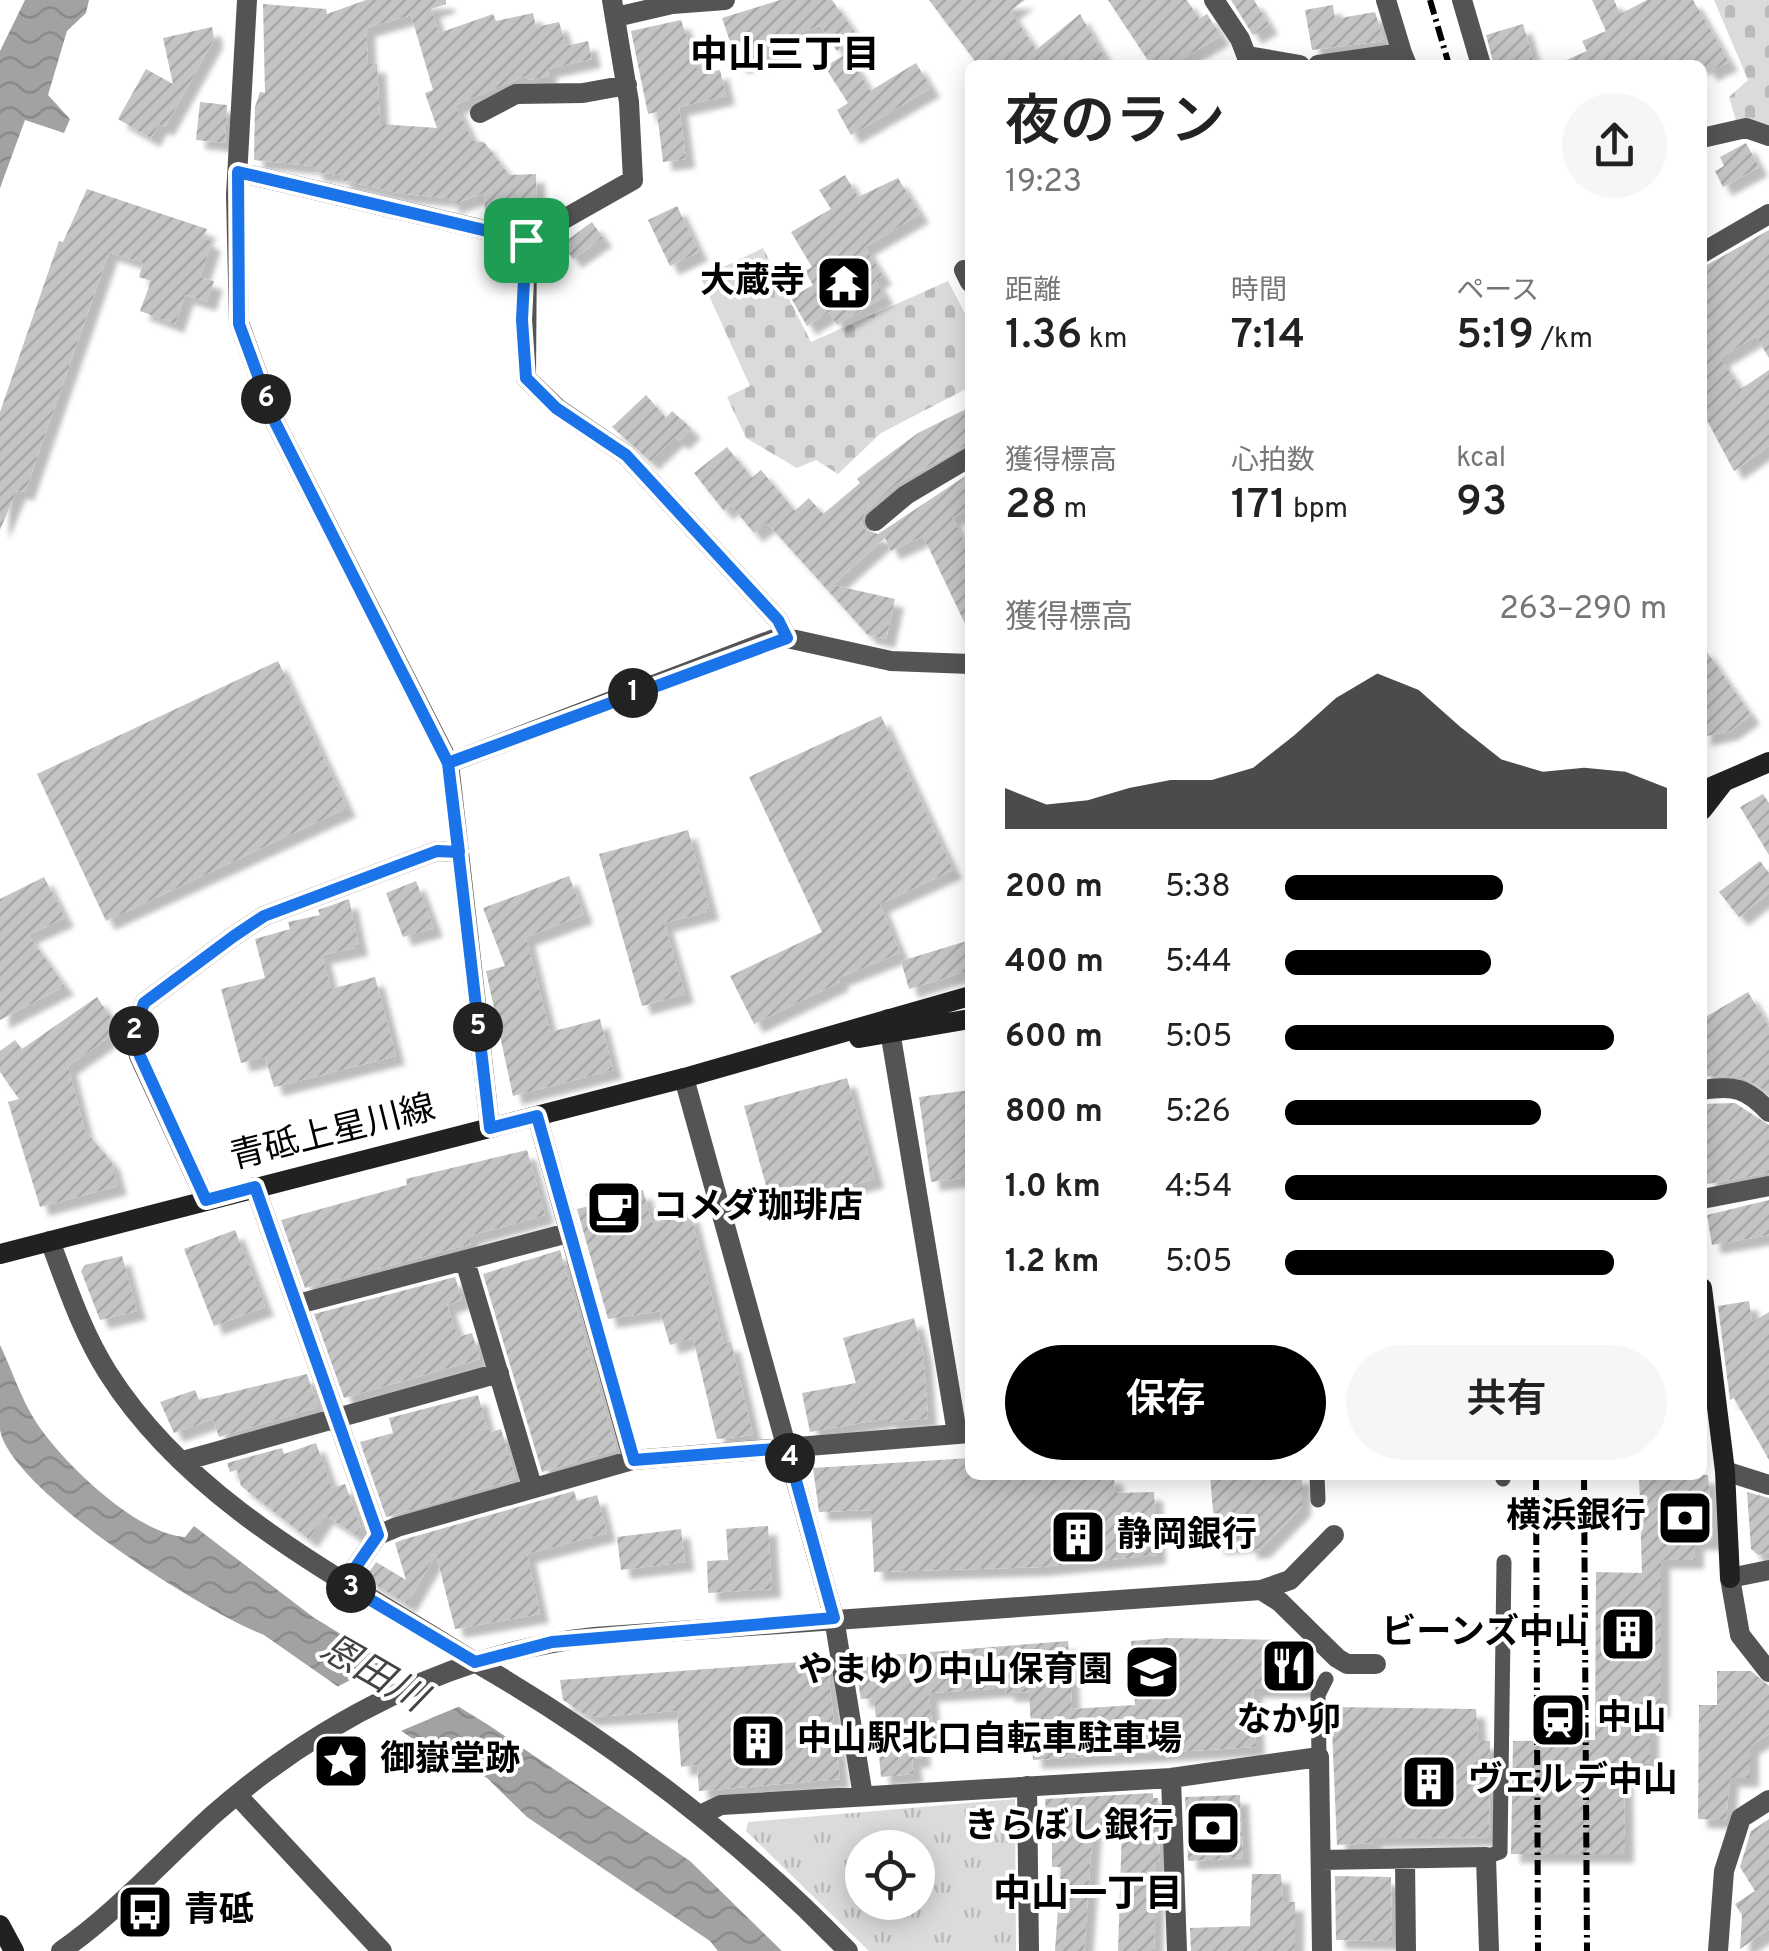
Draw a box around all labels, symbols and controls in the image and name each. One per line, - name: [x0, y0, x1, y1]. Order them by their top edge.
- district label: 中山三丁目: [690, 33, 880, 82]
- text: 夜のラン: [1005, 90, 1225, 160]
- button: share: [1562, 93, 1667, 198]
- text: 19:23: [1005, 163, 1082, 203]
- pin: [484, 198, 569, 283]
- icon: arrive: [499, 213, 554, 268]
- temple icon: 大蔵寺: [814, 253, 874, 313]
- place label: 大蔵寺: [700, 261, 805, 305]
- text: 距離: [1005, 274, 1061, 310]
- text: 時間: [1231, 274, 1287, 310]
- text: ペース: [1456, 274, 1539, 310]
- text: 1.36: [1005, 310, 1082, 363]
- text: 7:14: [1231, 310, 1305, 363]
- text: 5:19: [1456, 310, 1534, 363]
- text: km: [1082, 322, 1128, 358]
- text: /km: [1534, 322, 1593, 358]
- pin: 6: [241, 374, 291, 424]
- text: 6: [257, 381, 275, 417]
- text: kcal: [1456, 441, 1506, 477]
- text: 獲得標高: [1005, 444, 1117, 480]
- text: 心拍数: [1231, 444, 1315, 480]
- text: 93: [1456, 477, 1507, 530]
- text: 28: [1005, 480, 1057, 533]
- text: 171: [1231, 480, 1286, 533]
- text: m: [1057, 492, 1087, 528]
- text: bpm: [1286, 492, 1348, 528]
- text: 263–290 m: [1499, 590, 1667, 630]
- text: 獲得標高: [1005, 599, 1133, 639]
- pin: 1: [608, 668, 658, 718]
- text: 1: [627, 675, 639, 711]
- text: 200 m: [1005, 868, 1103, 908]
- text: 5:38: [1165, 868, 1231, 908]
- text: 400 m: [1005, 943, 1104, 983]
- text: 5:44: [1165, 943, 1232, 983]
- pin: 5: [453, 1002, 503, 1052]
- pin: 2: [109, 1006, 159, 1056]
- text: 5: [469, 1009, 487, 1045]
- text: 2: [125, 1013, 143, 1049]
- text: 600 m: [1005, 1018, 1103, 1058]
- text: 5:05: [1165, 1018, 1233, 1058]
- street label: 青砥上星川線: [226, 1087, 440, 1181]
- text: 800 m: [1005, 1093, 1103, 1133]
- text: 5:26: [1165, 1093, 1231, 1133]
- text: 1.0 km: [1005, 1168, 1101, 1208]
- text: 4:54: [1165, 1168, 1232, 1208]
- cafe icon: コメダ珈琲店: [584, 1178, 644, 1238]
- place label: コメダ珈琲店: [653, 1186, 863, 1230]
- text: 1.2 km: [1005, 1243, 1099, 1283]
- text: 5:05: [1165, 1243, 1233, 1283]
- button: 保存: [1005, 1345, 1326, 1460]
- button: 共有: [1346, 1345, 1667, 1460]
- pin: 4: [765, 1433, 815, 1483]
- text: 4: [781, 1440, 799, 1476]
- bank icon: 横浜銀行: [1655, 1488, 1715, 1548]
- place label: 横浜銀行: [1506, 1496, 1646, 1540]
- building icon: 静岡銀行: [1048, 1507, 1108, 1567]
- place label: 静岡銀行: [1117, 1515, 1257, 1559]
- pin: 3: [326, 1563, 376, 1613]
- text: 3: [343, 1570, 359, 1606]
- building icon: ビーンズ中山: [1598, 1604, 1658, 1664]
- place label: ビーンズ中山: [1381, 1612, 1589, 1656]
- water label: 恩田川: [310, 1625, 437, 1727]
- restaurant icon: なか卯: [1259, 1636, 1319, 1696]
- school or university icon: やまゆり中山保育園: [1122, 1642, 1182, 1702]
- place label: やまゆり中山保育園: [798, 1650, 1113, 1694]
- station icon: 中山: [1528, 1690, 1588, 1750]
- place label: 中山: [1597, 1698, 1667, 1742]
- place label: なか卯: [1236, 1700, 1342, 1744]
- building icon: 中山駅北口自転車駐車場: [728, 1711, 788, 1771]
- place label: 中山駅北口自転車駐車場: [797, 1719, 1182, 1763]
- place icon: 御嶽堂跡: [311, 1731, 371, 1791]
- place label: 御嶽堂跡: [380, 1739, 520, 1783]
- building icon: ヴェルデ中山: [1399, 1752, 1459, 1812]
- place label: ヴェルデ中山: [1468, 1760, 1678, 1804]
- bank icon: きらぼし銀行: [1183, 1798, 1243, 1858]
- place label: きらぼし銀行: [964, 1806, 1174, 1850]
- map controls: [845, 1830, 935, 1920]
- button: locate: [845, 1830, 935, 1920]
- district label: 中山一丁目: [993, 1872, 1183, 1921]
- bus stop icon: 青砥: [115, 1882, 175, 1942]
- place label: 青砥: [184, 1890, 254, 1934]

